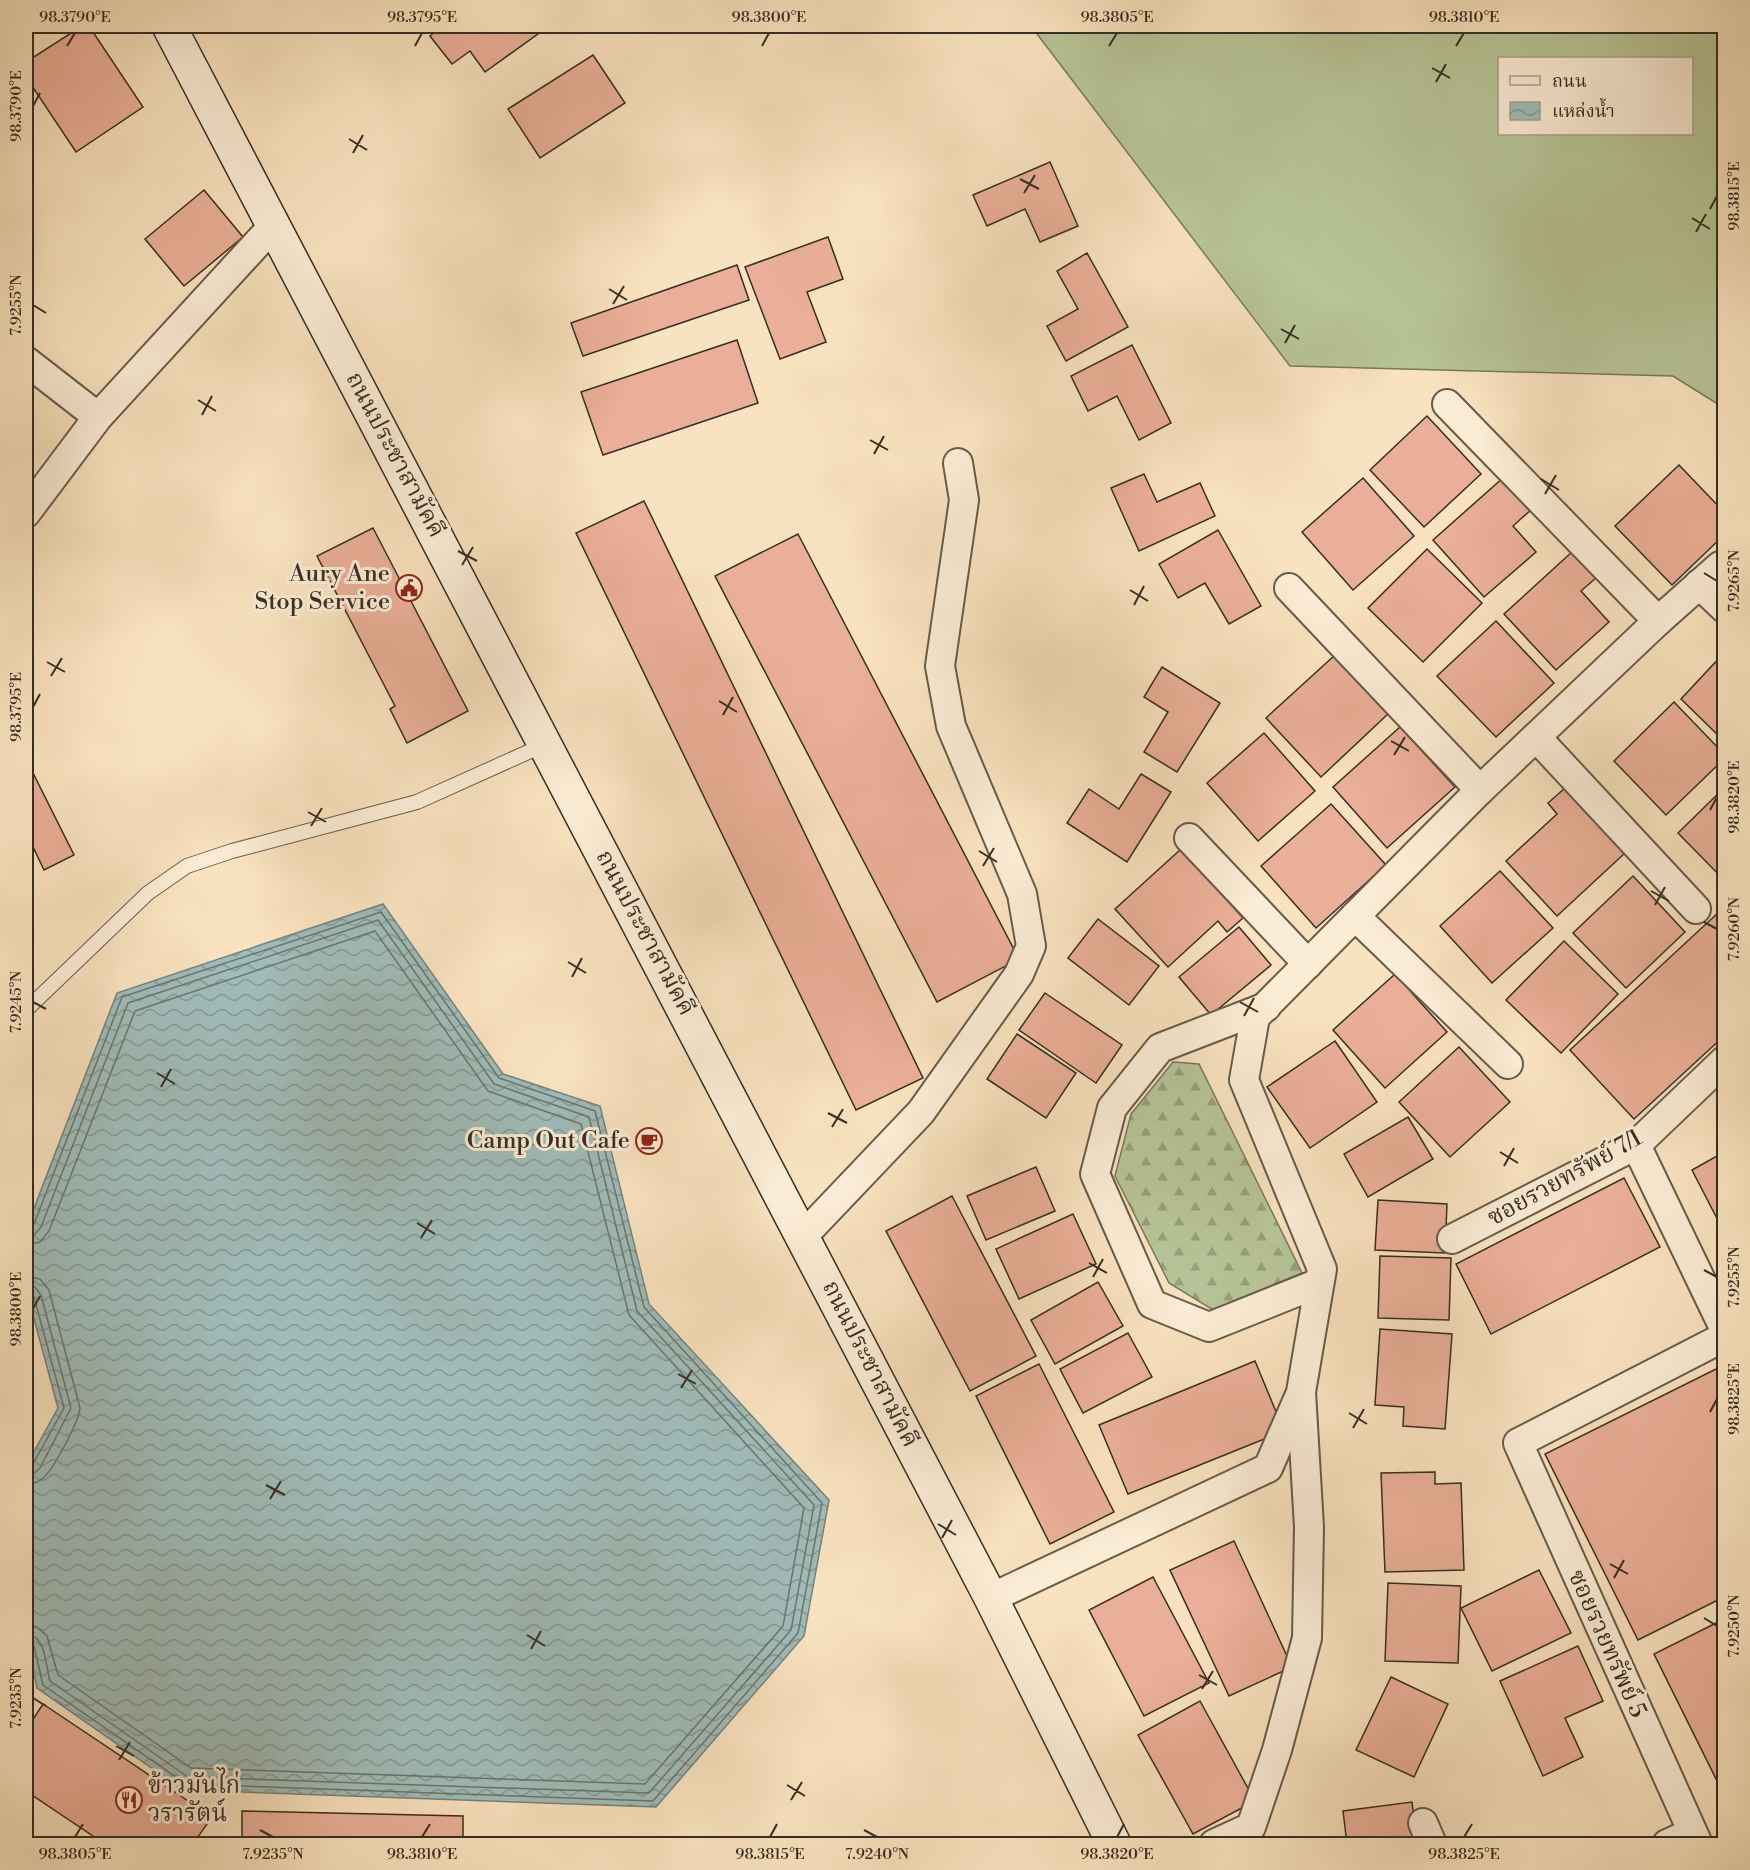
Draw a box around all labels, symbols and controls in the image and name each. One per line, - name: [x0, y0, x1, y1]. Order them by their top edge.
- text: 98.3790°E: [39, 8, 111, 27]
- text: 98.3795°E: [387, 8, 457, 27]
- text: 98.3800°E: [732, 8, 806, 27]
- text: 98.3805°E: [1080, 8, 1154, 27]
- text: 98.3810°E: [1429, 8, 1499, 27]
- legend: [1498, 57, 1693, 135]
- text: 98.3790°E: [7, 70, 26, 142]
- text: ถนน: [1552, 70, 1587, 93]
- text: แหล่งน้ำ: [1552, 97, 1615, 123]
- text: 98.3815°E: [1725, 161, 1744, 231]
- text: 7.9255°N: [7, 274, 26, 336]
- street label: ถนนประชาสามัคคี: [339, 367, 451, 543]
- text: 7.9265°N: [1725, 550, 1744, 612]
- place label: Aury Ane Stop Service: [254, 559, 390, 617]
- public building icon: Aury Ane Stop Service: [394, 573, 424, 603]
- text: 98.3795°E: [7, 672, 26, 742]
- text: 98.3820°E: [1725, 760, 1744, 834]
- street label: ถนนประชาสามัคคี: [589, 845, 701, 1021]
- text: 7.9260°N: [1725, 897, 1744, 961]
- text: 7.9245°N: [7, 971, 26, 1033]
- street label: ซอยรวยทรัพย์ 7/1: [1481, 1121, 1648, 1233]
- place label: Camp Out Cafe: [467, 1126, 630, 1156]
- cafe icon: Camp Out Cafe: [634, 1126, 664, 1156]
- text: 7.9255°N: [1725, 1246, 1744, 1308]
- text: 98.3800°E: [7, 1272, 26, 1346]
- street label: ถนนประชาสามัคคี: [815, 1275, 925, 1453]
- text: 98.3825°E: [1725, 1363, 1744, 1435]
- street label: ซอยรวยทรัพย์ 5: [1561, 1565, 1655, 1723]
- text: 7.9250°N: [1725, 1595, 1744, 1658]
- text: 7.9235°N: [7, 1667, 26, 1729]
- place label: ข้าวมันไก่ วรารัตน์: [148, 1767, 240, 1829]
- restaurant icon: ข้าวมันไก่ วรารัตน์: [114, 1785, 144, 1815]
- text: 98.3805°E: [38, 1845, 112, 1864]
- text: 7.9235°N: [242, 1845, 304, 1864]
- text: 98.3810°E: [387, 1845, 457, 1864]
- text: 98.3815°E: [735, 1845, 805, 1864]
- text: 7.9240°N: [845, 1845, 909, 1864]
- text: 98.3820°E: [1080, 1845, 1154, 1864]
- text: 98.3825°E: [1428, 1845, 1500, 1864]

